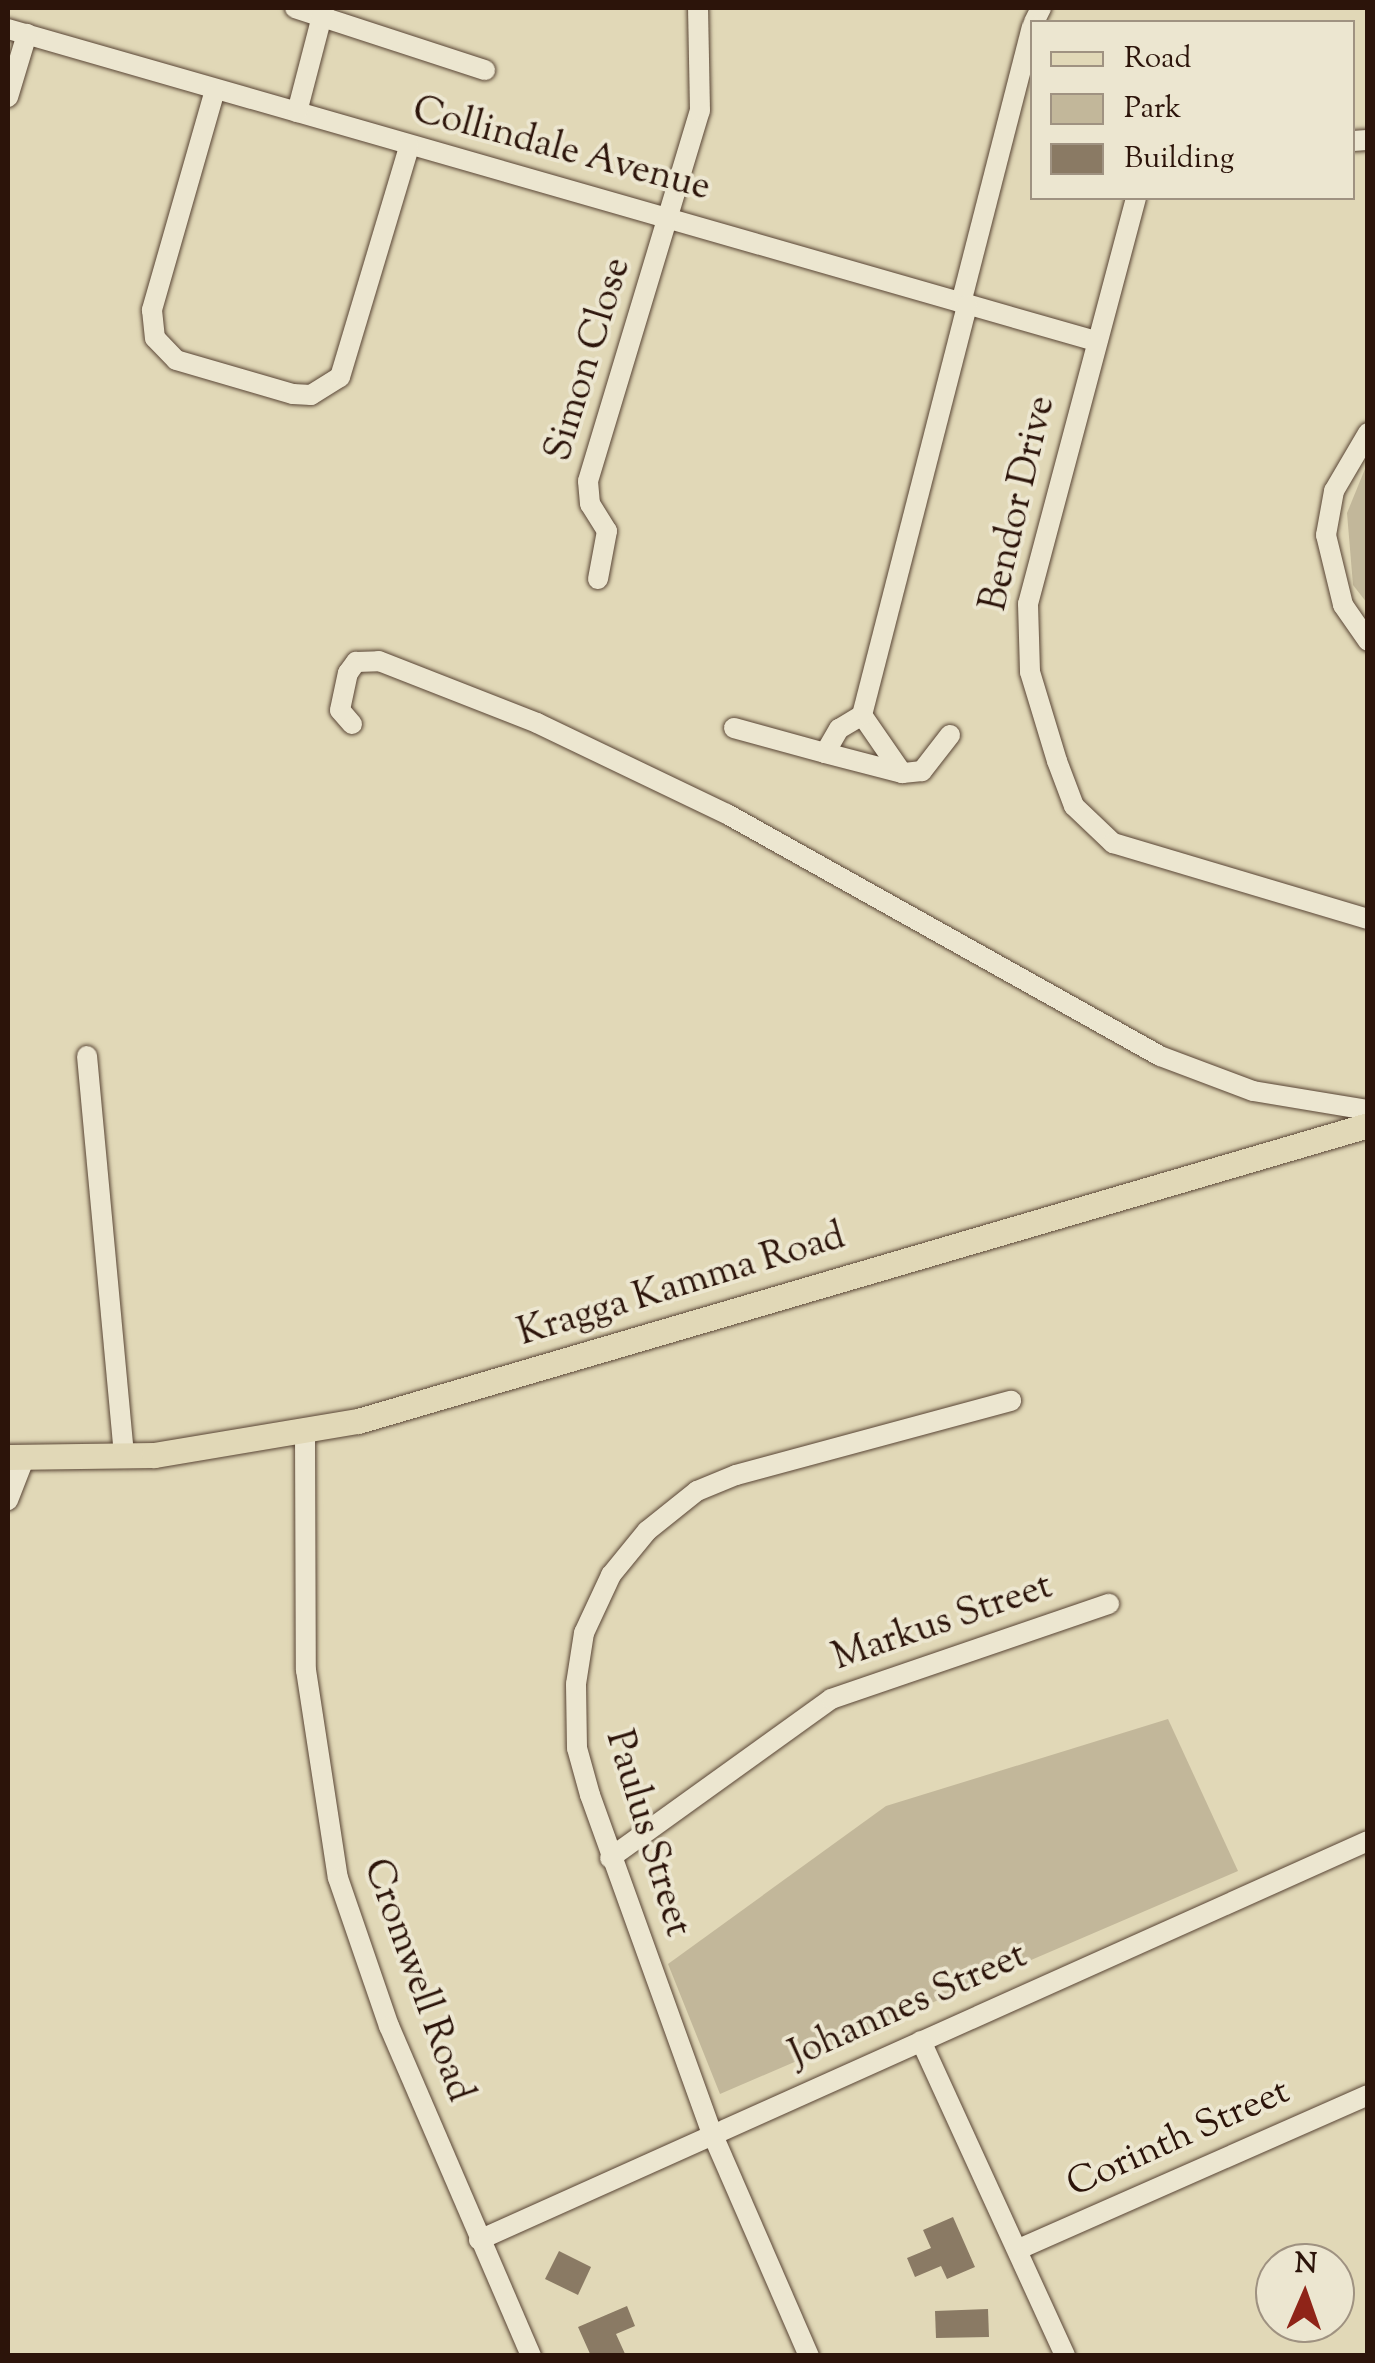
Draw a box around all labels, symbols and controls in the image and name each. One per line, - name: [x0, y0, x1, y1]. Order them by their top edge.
- legend: [1030, 20, 1355, 200]
- text: Road: [1124, 38, 1191, 81]
- text: Park: [1124, 88, 1181, 131]
- street label: Collindale Avenue: [407, 89, 715, 213]
- text: Building: [1124, 138, 1234, 181]
- street label: Simon Close: [537, 253, 643, 467]
- street label: Bendor Drive: [973, 392, 1067, 616]
- street label: Kragga Kamma Road: [513, 1216, 851, 1358]
- street label: Markus Street: [827, 1565, 1059, 1683]
- street label: Paulus Street: [593, 1725, 699, 1943]
- street label: Cromwell Road: [351, 1853, 481, 2109]
- street label: Johannes Street: [783, 1934, 1035, 2080]
- street label: Corinth Street: [1061, 2071, 1297, 2209]
- north arrow: [1255, 2243, 1355, 2343]
- text: N: [1294, 2245, 1318, 2285]

